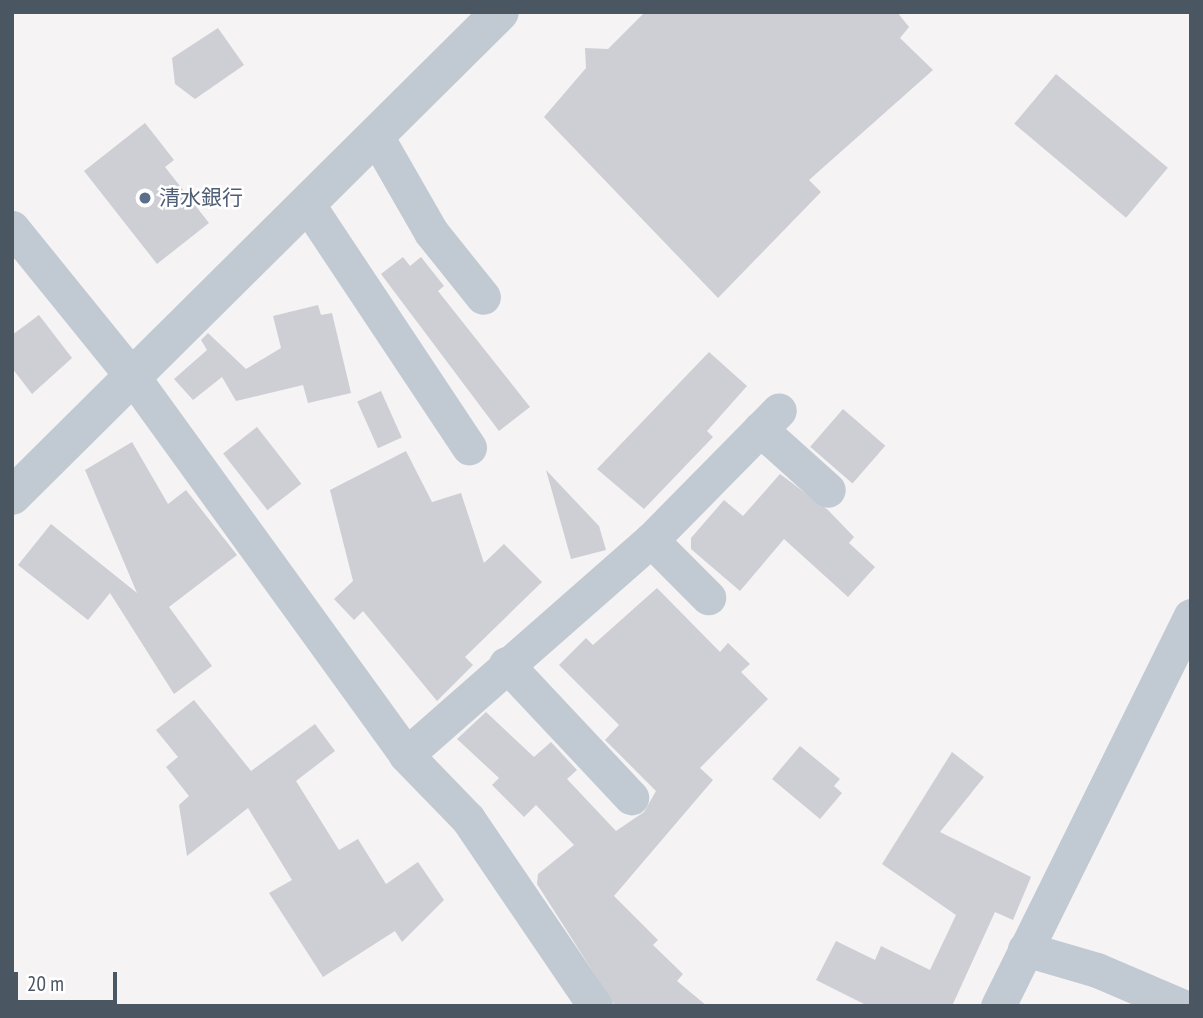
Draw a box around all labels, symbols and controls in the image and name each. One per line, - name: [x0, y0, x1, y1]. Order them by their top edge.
- place label: 清水銀行: [159, 185, 243, 211]
- marker: 清水銀行: [137, 190, 153, 206]
- scale bar: [18, 958, 121, 1002]
- text: 20 m: [27, 970, 64, 997]

